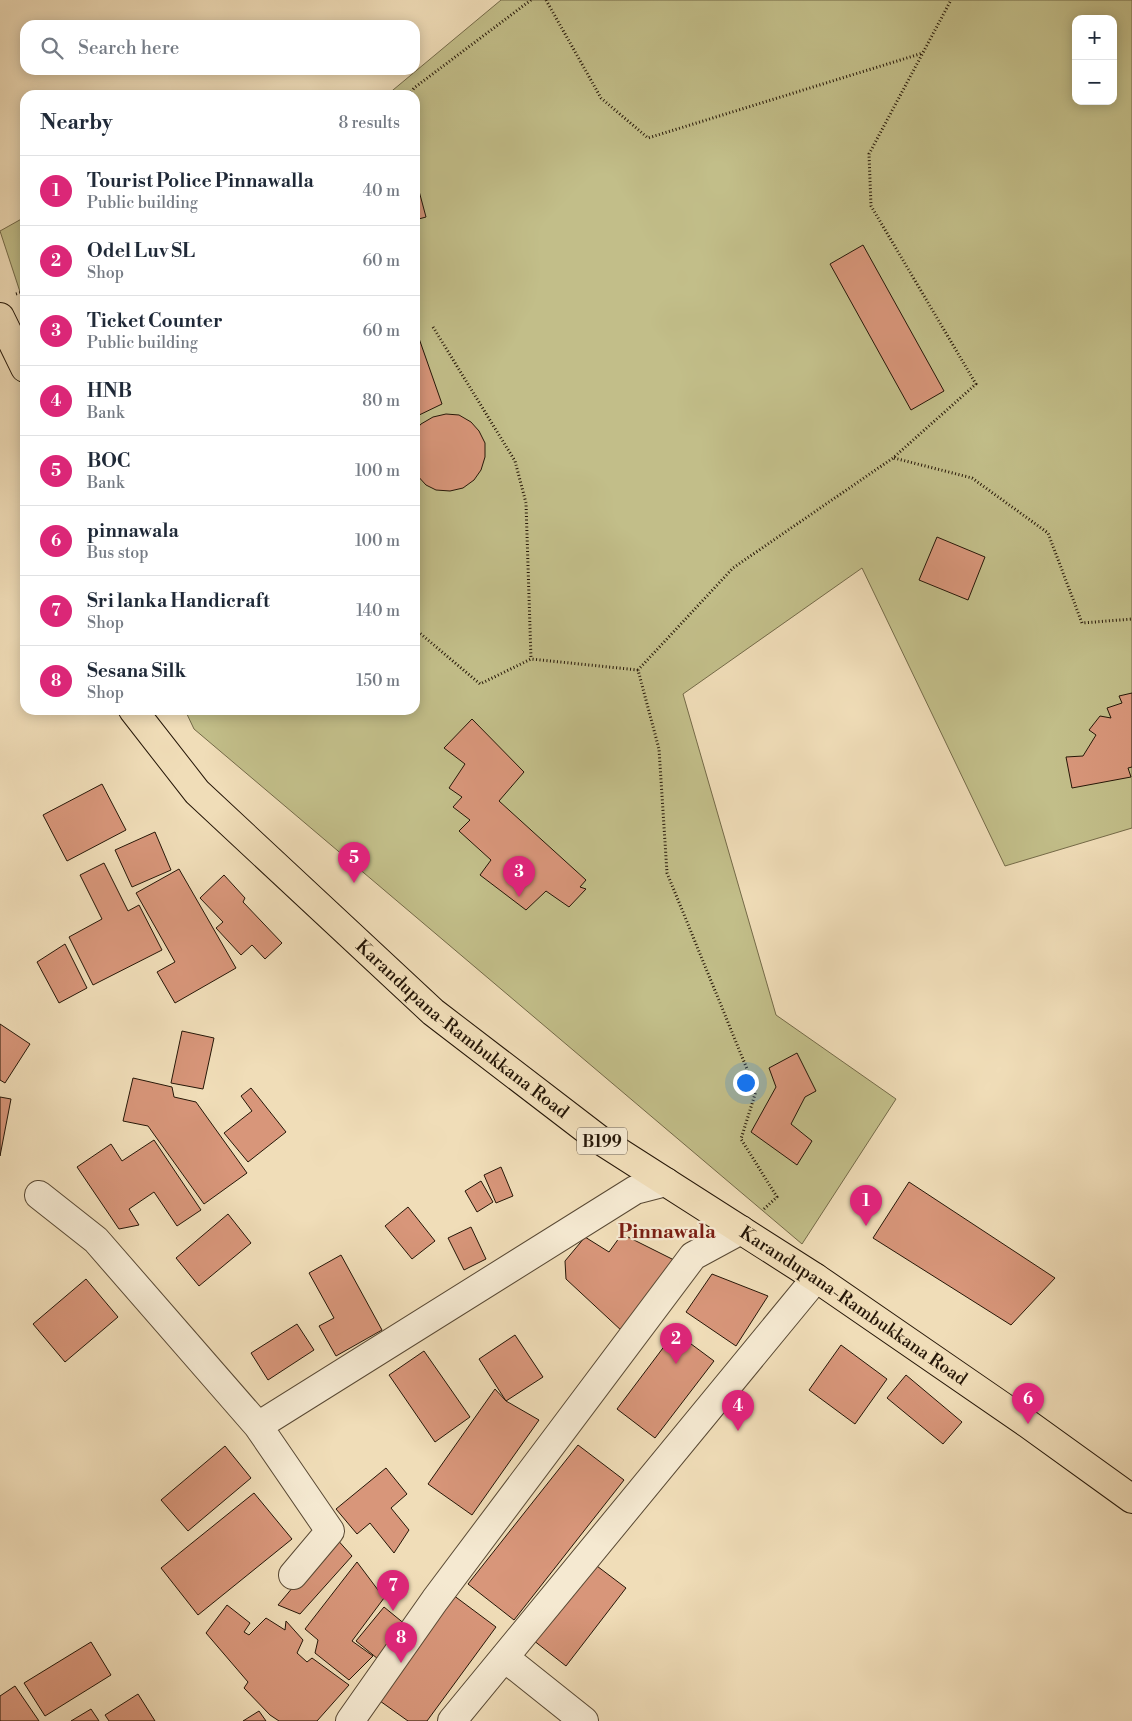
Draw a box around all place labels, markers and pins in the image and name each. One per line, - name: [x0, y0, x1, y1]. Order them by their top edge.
- pin: 5: [338, 842, 370, 883]
- pin: 3: [503, 856, 535, 897]
- pin: 1: [850, 1185, 882, 1226]
- pin: 2: [660, 1323, 692, 1364]
- pin: 6: [1012, 1383, 1044, 1424]
- pin: 4: [722, 1390, 754, 1431]
- pin: 7: [377, 1570, 409, 1611]
- pin: 8: [385, 1622, 417, 1663]

